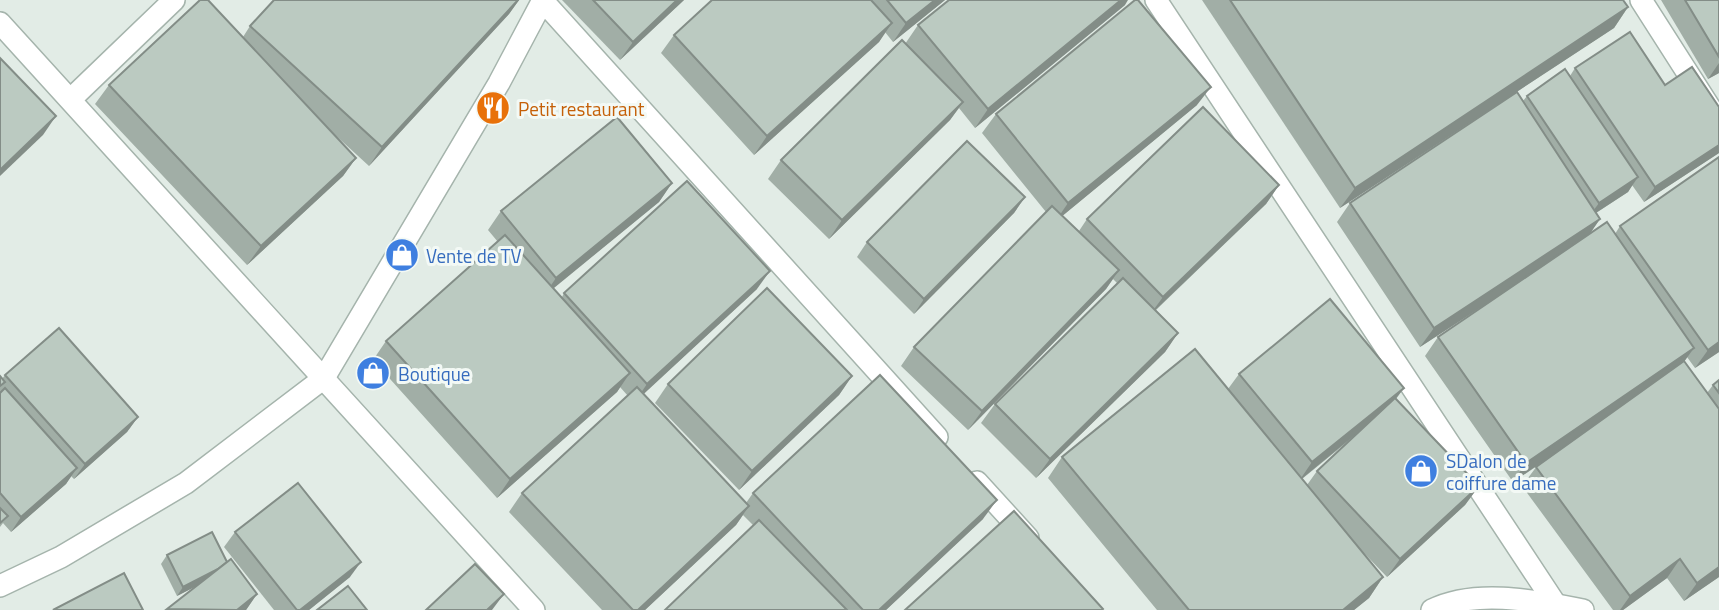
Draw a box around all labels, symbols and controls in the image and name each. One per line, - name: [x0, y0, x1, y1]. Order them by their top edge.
- restaurant icon: Petit restaurant: [474, 89, 512, 127]
- place label: Petit restaurant: [518, 94, 645, 123]
- shop icon: Vente de TV: [383, 236, 421, 274]
- place label: Vente de TV: [426, 241, 522, 270]
- shop icon: Boutique: [354, 354, 392, 392]
- place label: Boutique: [398, 359, 470, 388]
- place label: SDalon de coiffure dame: [1446, 446, 1556, 497]
- shop icon: SDalon de coiffure dame: [1402, 452, 1440, 490]

